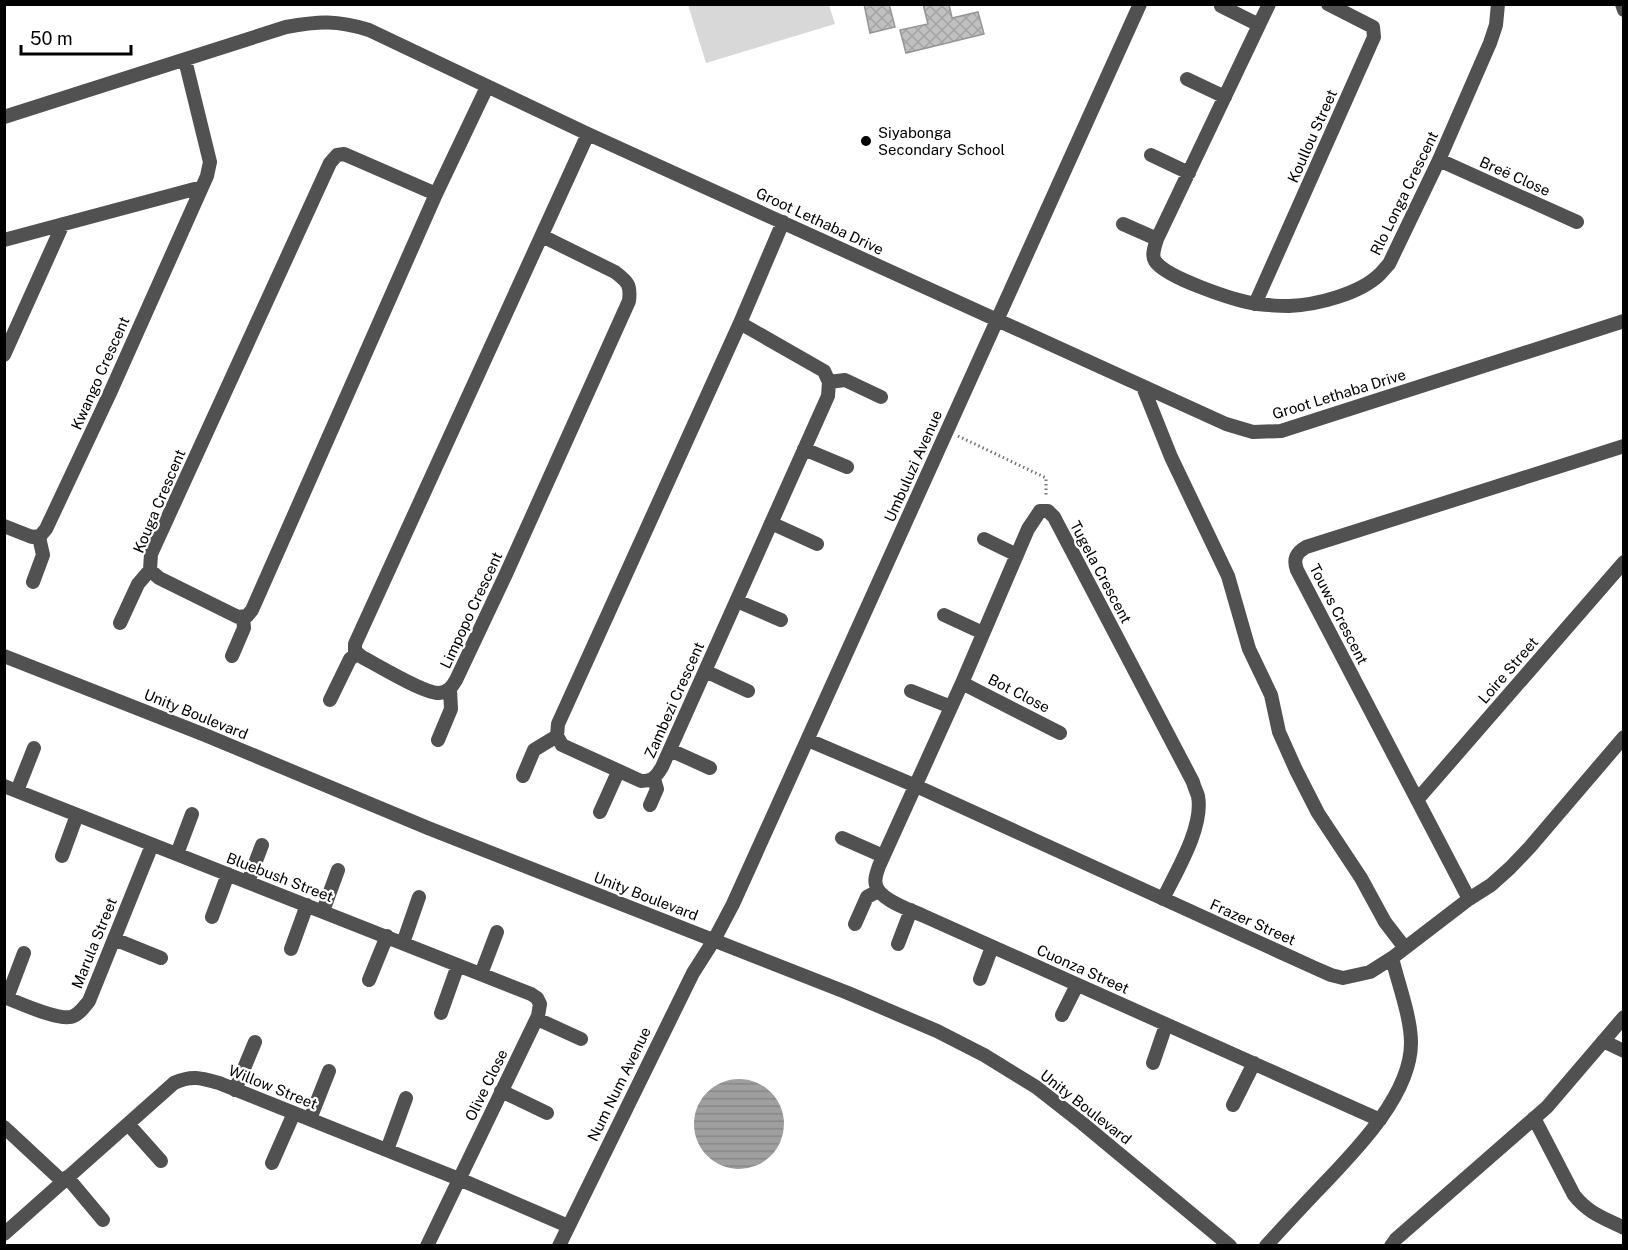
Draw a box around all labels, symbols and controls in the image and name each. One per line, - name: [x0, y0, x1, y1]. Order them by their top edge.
- scale bar: [21, 18, 130, 56]
- text: 50 m: [30, 28, 73, 49]
- street label: Koullou Street: [1284, 87, 1340, 185]
- place label: Siyabonga Secondary School: [878, 124, 1005, 158]
- street label: Rlo Longa Crescent: [1367, 128, 1441, 258]
- marker: Siyabonga Secondary School: [859, 134, 873, 148]
- street label: Breë Close: [1477, 153, 1553, 199]
- street label: Groot Lethaba Drive: [754, 184, 886, 258]
- street label: Kwango Crescent: [67, 314, 133, 432]
- street label: Groot Lethaba Drive: [1270, 366, 1408, 422]
- street label: Umbuluzi Avenue: [881, 408, 945, 524]
- street label: Kouga Crescent: [130, 447, 189, 555]
- street label: Tugela Crescent: [1067, 518, 1135, 626]
- street label: Limpopo Crescent: [437, 549, 506, 671]
- street label: Touws Crescent: [1306, 561, 1372, 667]
- street label: Loire Street: [1475, 633, 1542, 707]
- street label: Zambezi Crescent: [641, 639, 707, 761]
- street label: Bot Close: [985, 670, 1053, 716]
- street label: Unity Boulevard: [142, 685, 250, 743]
- street label: Bluebush Street: [224, 849, 336, 905]
- street label: Unity Boulevard: [591, 868, 701, 924]
- street label: Marula Street: [68, 895, 120, 991]
- street label: Frazer Street: [1208, 896, 1299, 948]
- street label: Cuonza Street: [1034, 941, 1132, 997]
- street label: Num Num Avenue: [584, 1024, 654, 1144]
- street label: Olive Close: [461, 1046, 511, 1124]
- street label: Willow Street: [226, 1061, 320, 1113]
- street label: Unity Boulevard: [1037, 1066, 1135, 1148]

